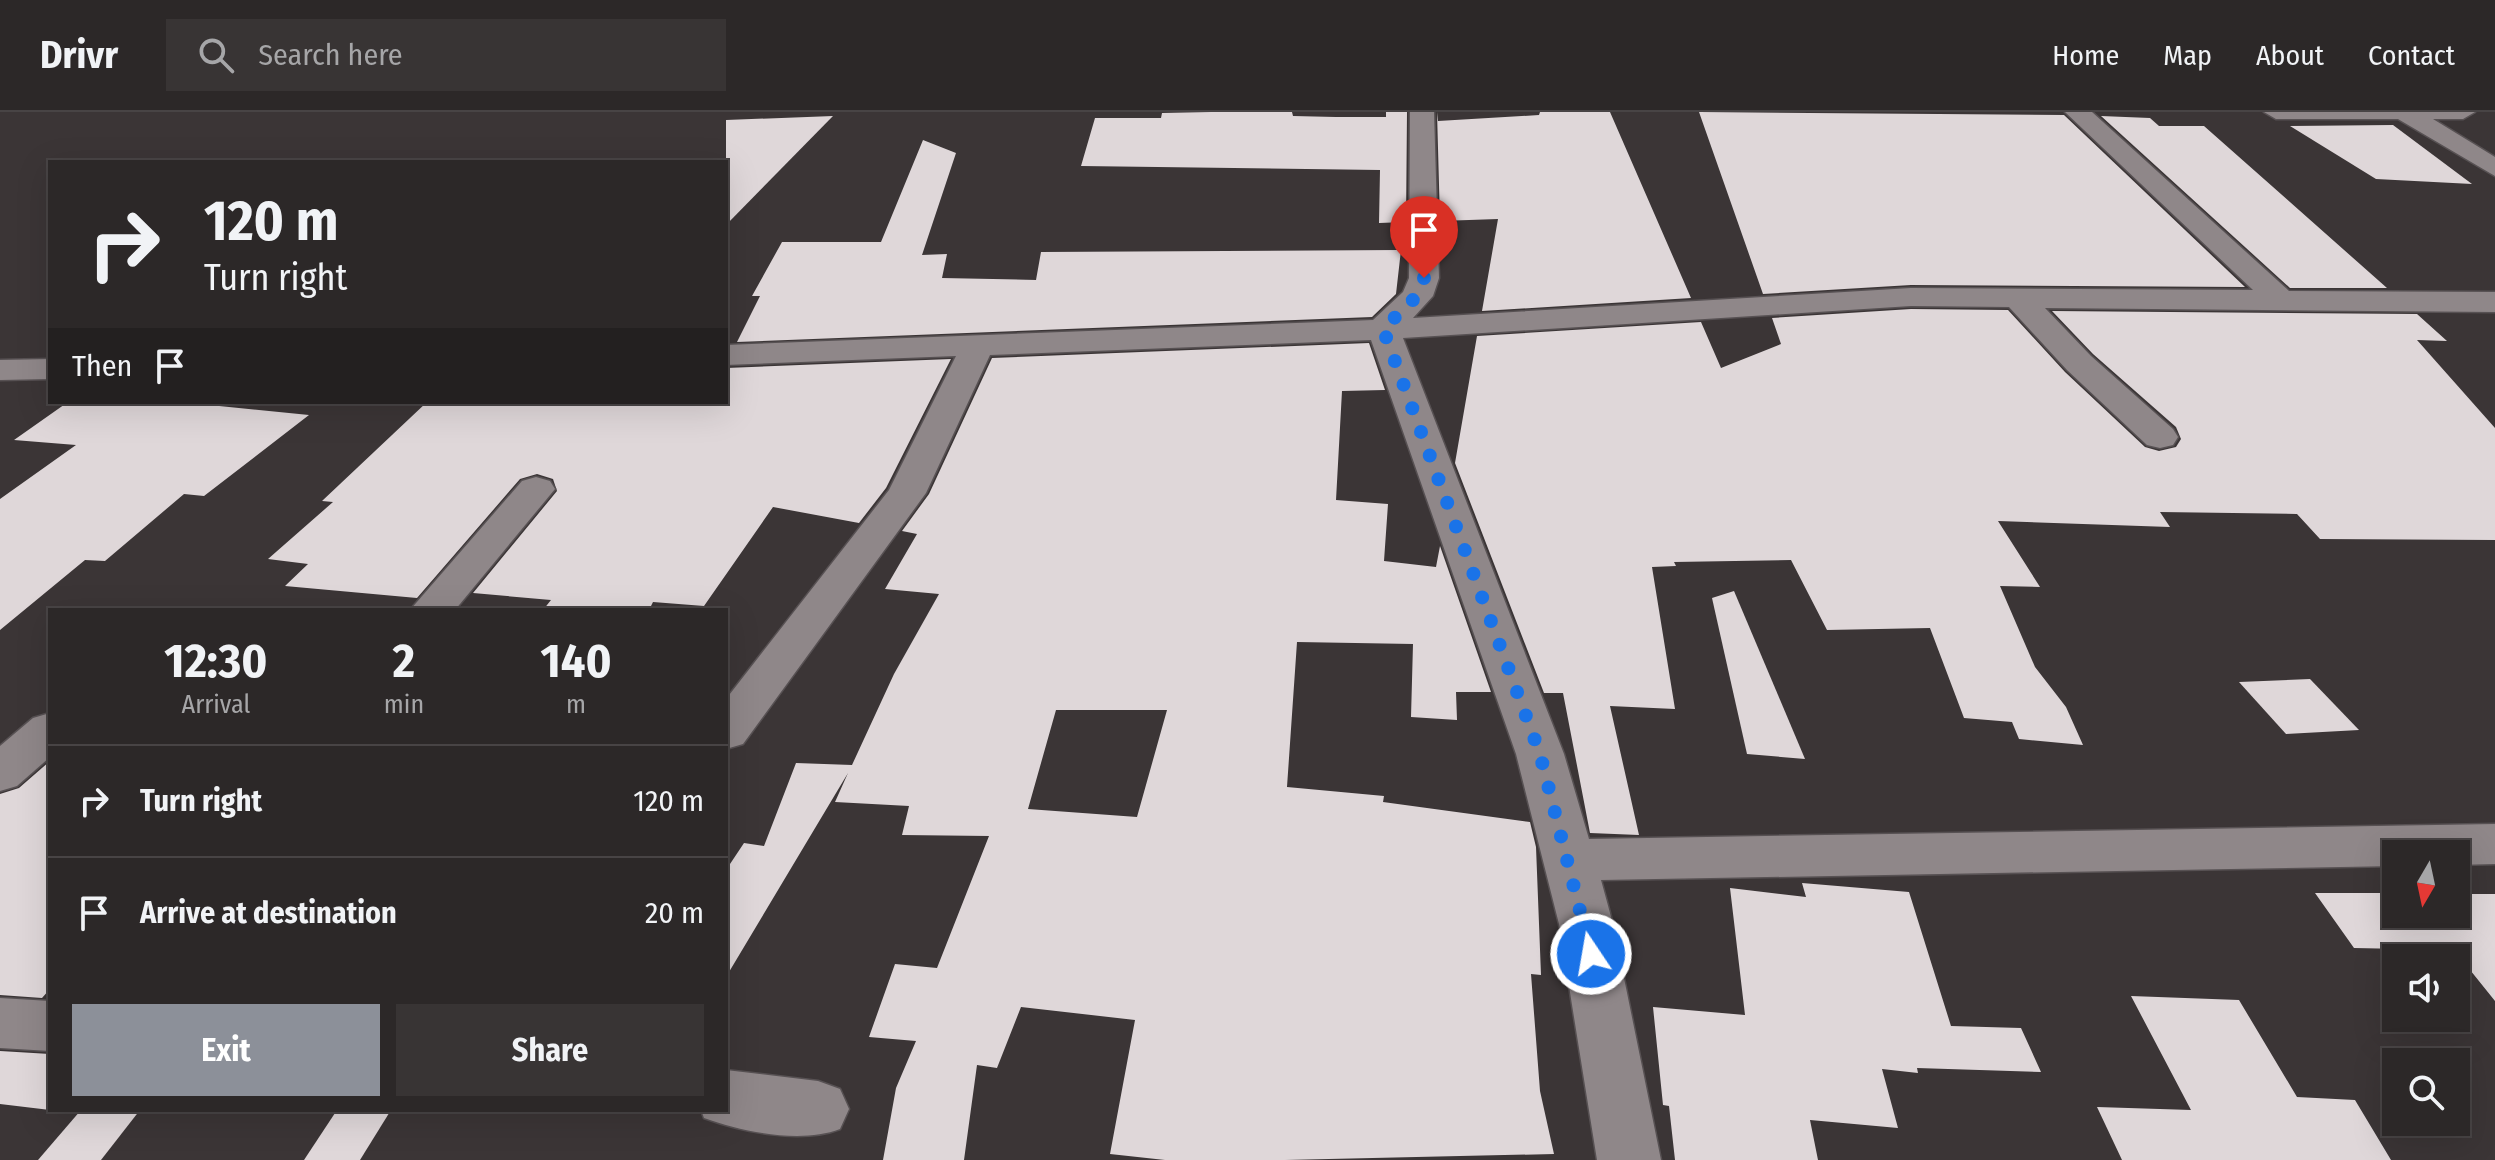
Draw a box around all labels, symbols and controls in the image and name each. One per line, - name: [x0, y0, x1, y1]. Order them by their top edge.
- search box: [166, 19, 726, 91]
- text: Drivr: [40, 32, 118, 78]
- icon: search: [194, 33, 238, 77]
- text: Search here: [258, 37, 403, 73]
- text: Home: [2052, 39, 2119, 72]
- text: Map: [2163, 39, 2212, 72]
- text: About: [2256, 39, 2324, 72]
- text: Contact: [2368, 39, 2455, 72]
- text: 120 m: [204, 188, 339, 255]
- icon: right: [72, 192, 176, 296]
- pin: [1390, 196, 1458, 278]
- icon: arrive: [1402, 208, 1446, 252]
- text: Turn right: [204, 256, 347, 300]
- icon: arrive: [148, 344, 192, 388]
- text: Then: [72, 348, 132, 384]
- text: 12:30: [164, 632, 268, 690]
- text: 2: [393, 632, 415, 690]
- text: 140: [540, 632, 612, 690]
- text: Arrival: [181, 689, 250, 720]
- text: min: [384, 689, 424, 720]
- text: m: [566, 689, 586, 720]
- icon: right: [72, 779, 116, 823]
- text: Turn right: [140, 783, 262, 819]
- text: 120 m: [633, 783, 704, 819]
- north arrow: [2382, 840, 2470, 928]
- map controls: [2382, 840, 2470, 1136]
- icon: arrive: [72, 891, 116, 935]
- text: Arrive at destination: [140, 895, 397, 931]
- text: 20 m: [645, 895, 704, 931]
- position arrow: [1549, 912, 1633, 996]
- button: sound: [2382, 944, 2470, 1032]
- button: Exit: [72, 1004, 380, 1096]
- button: Share: [396, 1004, 704, 1096]
- button: search: [2382, 1048, 2470, 1136]

